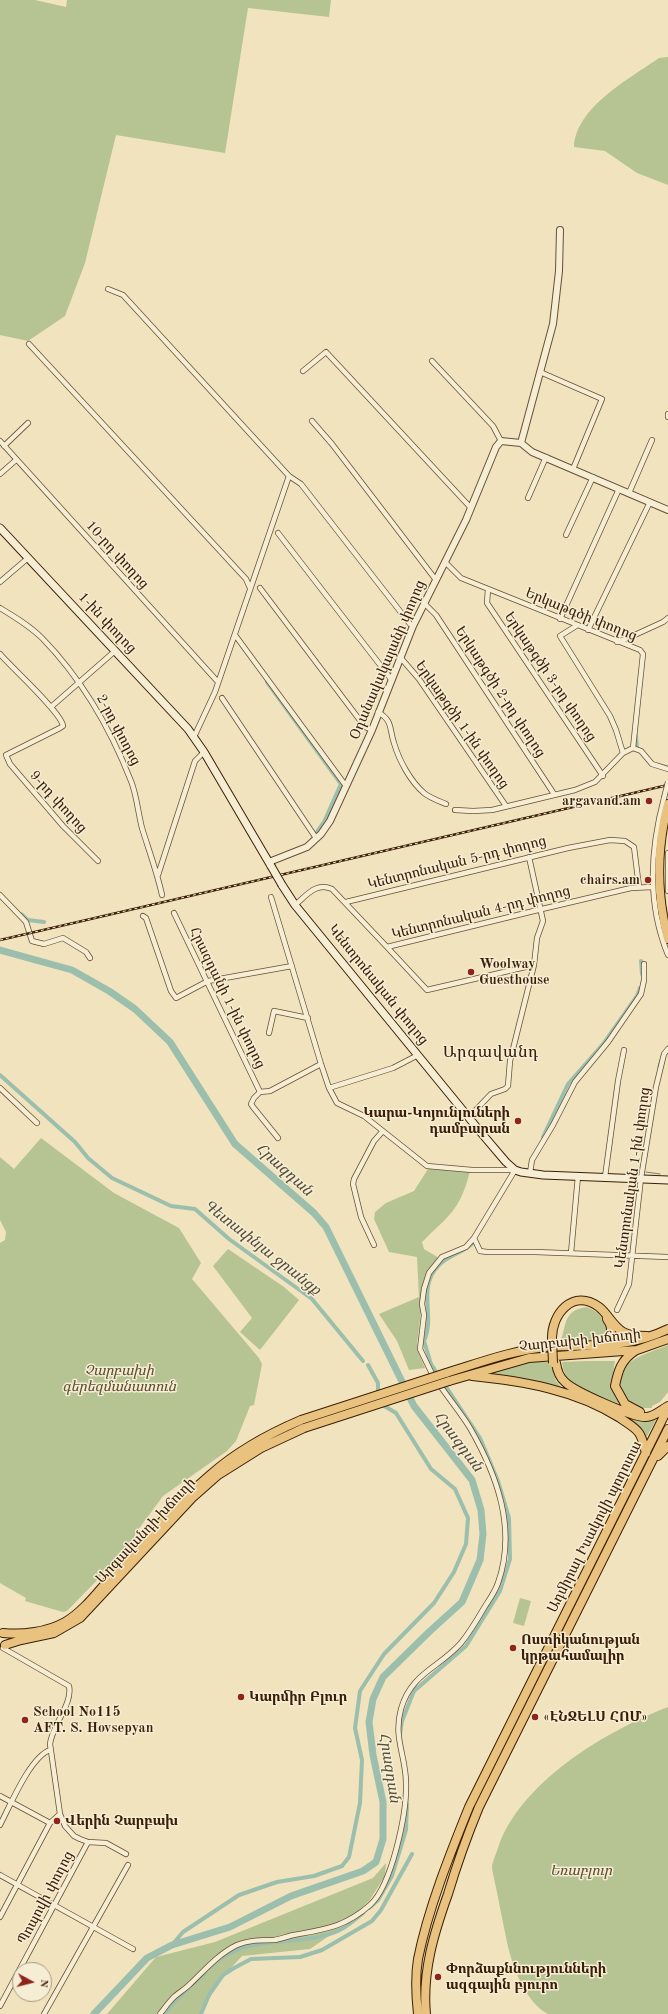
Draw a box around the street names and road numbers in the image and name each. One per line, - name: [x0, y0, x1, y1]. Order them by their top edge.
- street label: 10-րդ փողոց: [82, 517, 152, 593]
- street label: Օդանավակայանի փողոց: [347, 578, 429, 742]
- street label: Երկաթգծի փողոց: [523, 585, 639, 645]
- street label: 1-ին փողոց: [74, 589, 140, 657]
- street label: Երկաթգծի 3-րդ փողոց: [500, 609, 600, 745]
- street label: Երկաթգծի 2-րդ փողոց: [451, 623, 549, 761]
- street label: Երկաթգծի 1-ին փողոց: [411, 658, 513, 792]
- street label: 2-րդ փողոց: [92, 692, 144, 768]
- street label: 9-րդ փողոց: [26, 767, 90, 837]
- street label: Կենտրոնական 5-րդ փողոց: [366, 833, 548, 893]
- street label: Կենտրոնական 4-րդ փողոց: [390, 883, 572, 943]
- street label: Կենտրոնական փողոց: [324, 922, 432, 1048]
- street label: Հրազդանի 1-ին փողոց: [185, 925, 269, 1071]
- street label: Կենտրոնական 1-ին փողոց: [612, 1086, 654, 1270]
- street label: Չարբախի խճուղի: [518, 1326, 642, 1356]
- street label: Ադմիրալ Իսակովի պողոտա: [544, 1438, 646, 1616]
- street label: Արգավանդի խճուղի: [93, 1475, 199, 1587]
- street label: Պոպովի փողոց: [14, 1848, 78, 1948]

